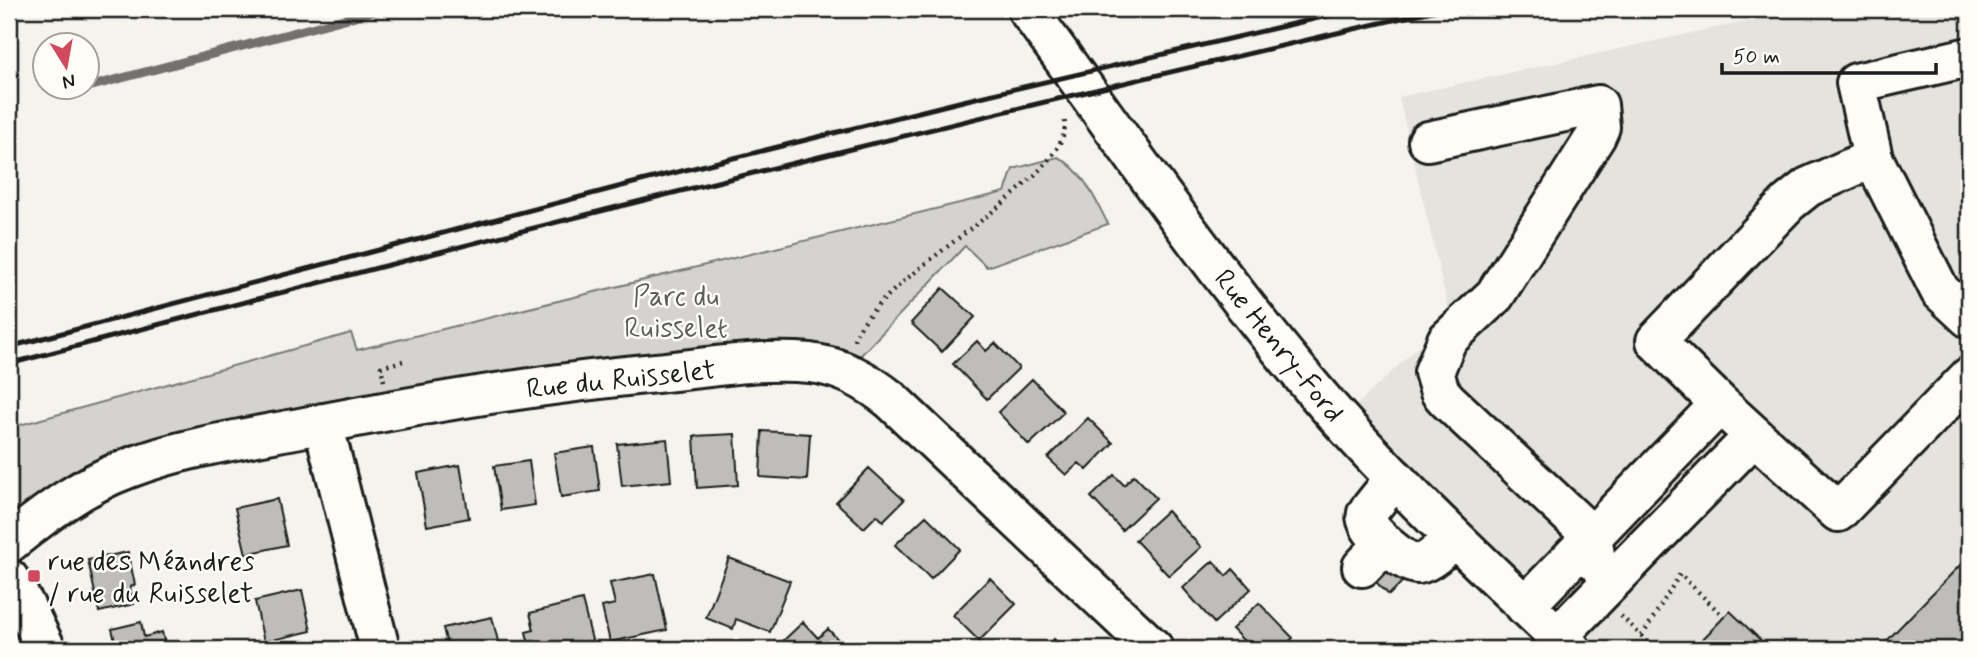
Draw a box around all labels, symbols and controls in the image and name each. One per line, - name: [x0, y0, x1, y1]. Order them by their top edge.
- north arrow: [32, 32, 102, 102]
- scale bar: [1722, 32, 1936, 76]
- text: 50 m: [1733, 43, 1780, 71]
- text: N: [60, 68, 78, 95]
- street label: Rue Henry-Ford: [1205, 262, 1351, 431]
- park label: Parc du Ruisselet: [624, 279, 728, 348]
- street label: Rue du Ruisselet: [525, 352, 718, 409]
- place label: rue des Méandres / rue du Ruisselet: [48, 544, 255, 613]
- marker: rue des Méandres / rue du Ruisselet: [26, 568, 42, 584]

